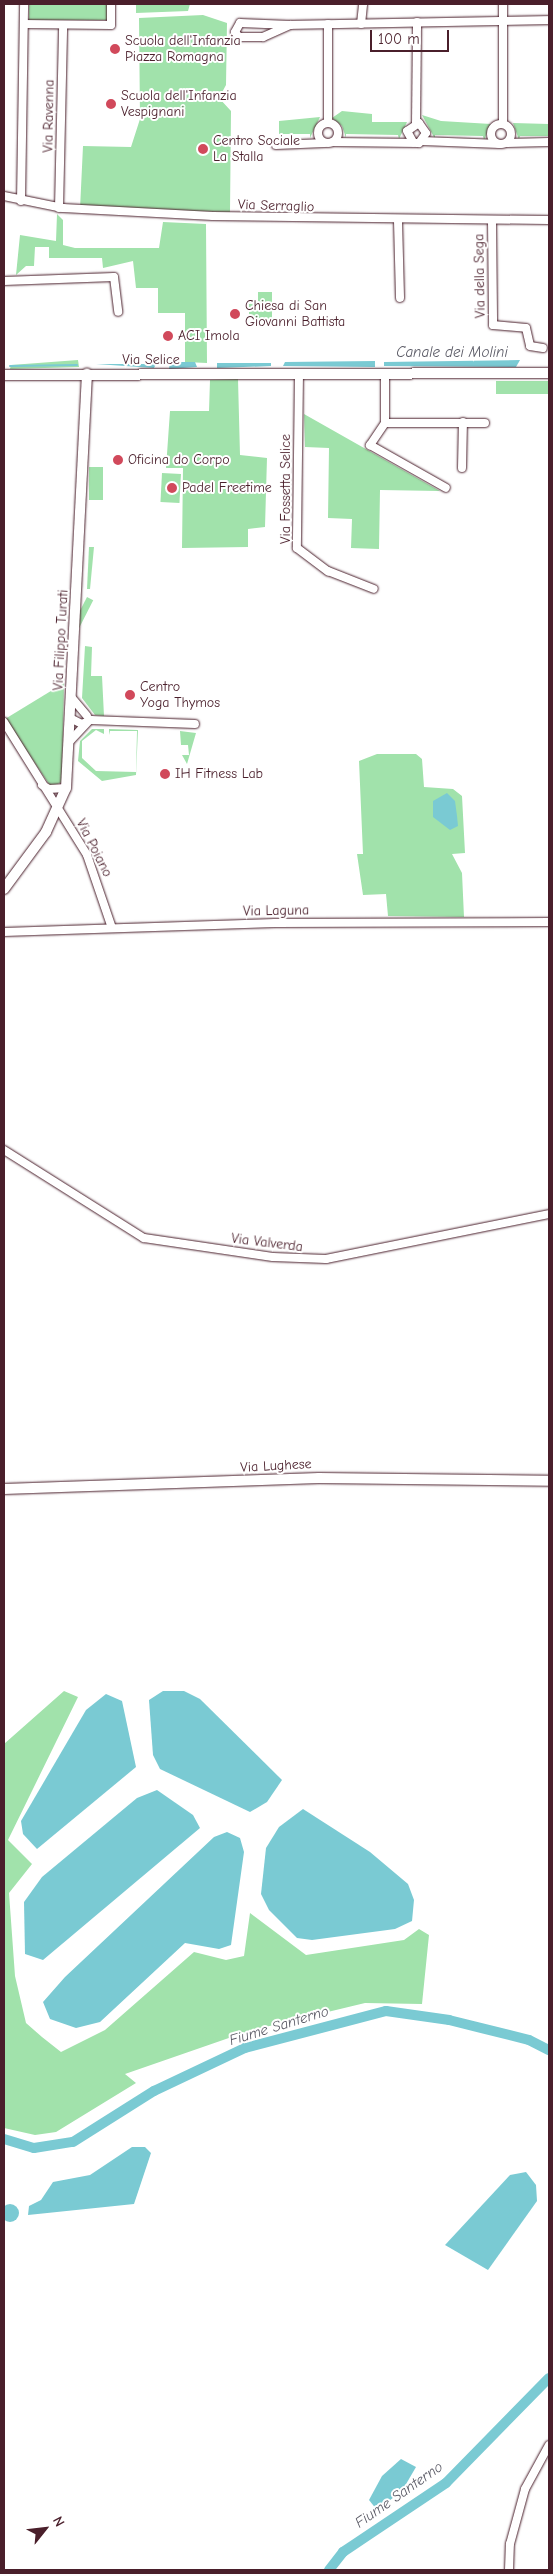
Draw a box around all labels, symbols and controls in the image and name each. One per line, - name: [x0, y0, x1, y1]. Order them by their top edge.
- scale bar: [373, 20, 452, 52]
- text: 100 m: [378, 30, 420, 48]
- place label: Scuola dell'Infanzia Piazza Romagna: [125, 33, 241, 65]
- marker: Scuola dell'Infanzia Piazza Romagna: [109, 43, 121, 55]
- street label: Via Ravenna: [40, 79, 58, 153]
- place label: Scuola dell'Infanzia Vespignani: [121, 88, 237, 120]
- marker: Scuola dell'Infanzia Vespignani: [105, 98, 117, 110]
- place label: Centro Sociale La Stalla: [213, 133, 300, 166]
- marker: Centro Sociale La Stalla: [197, 143, 209, 155]
- street label: Via Serraglio: [237, 196, 315, 216]
- street label: Via della Sega: [471, 234, 489, 318]
- place label: Chiesa di San Giovanni Battista: [245, 298, 345, 331]
- marker: Chiesa di San Giovanni Battista: [229, 308, 241, 320]
- place label: ACI Imola: [178, 328, 240, 344]
- marker: ACI Imola: [162, 330, 174, 342]
- water label: Canale dei Molini: [396, 344, 508, 362]
- street label: Via Selice: [122, 352, 180, 368]
- street label: Via Fossetta Selice: [278, 434, 294, 544]
- place label: Oficina do Corpo: [128, 452, 230, 468]
- marker: Oficina do Corpo: [112, 454, 124, 466]
- place label: Padel Freetime: [182, 480, 272, 496]
- marker: Padel Freetime: [166, 482, 178, 494]
- street label: Via Filippo Turati: [50, 589, 72, 691]
- place label: Centro Yoga Thymos: [140, 679, 220, 712]
- marker: Centro Yoga Thymos: [124, 689, 136, 701]
- place label: IH Fitness Lab: [175, 766, 263, 782]
- marker: IH Fitness Lab: [159, 768, 171, 780]
- street label: Via Poiano: [72, 816, 116, 880]
- street label: Via Laguna: [243, 902, 309, 920]
- street label: Via Valverda: [230, 1230, 304, 1256]
- street label: Via Lughese: [240, 1456, 312, 1476]
- water label: Fiume Santerno: [227, 2002, 331, 2050]
- water label: Fiume Santerno: [352, 2458, 446, 2532]
- north arrow: [20, 2504, 70, 2554]
- text: N: [49, 2513, 68, 2530]

